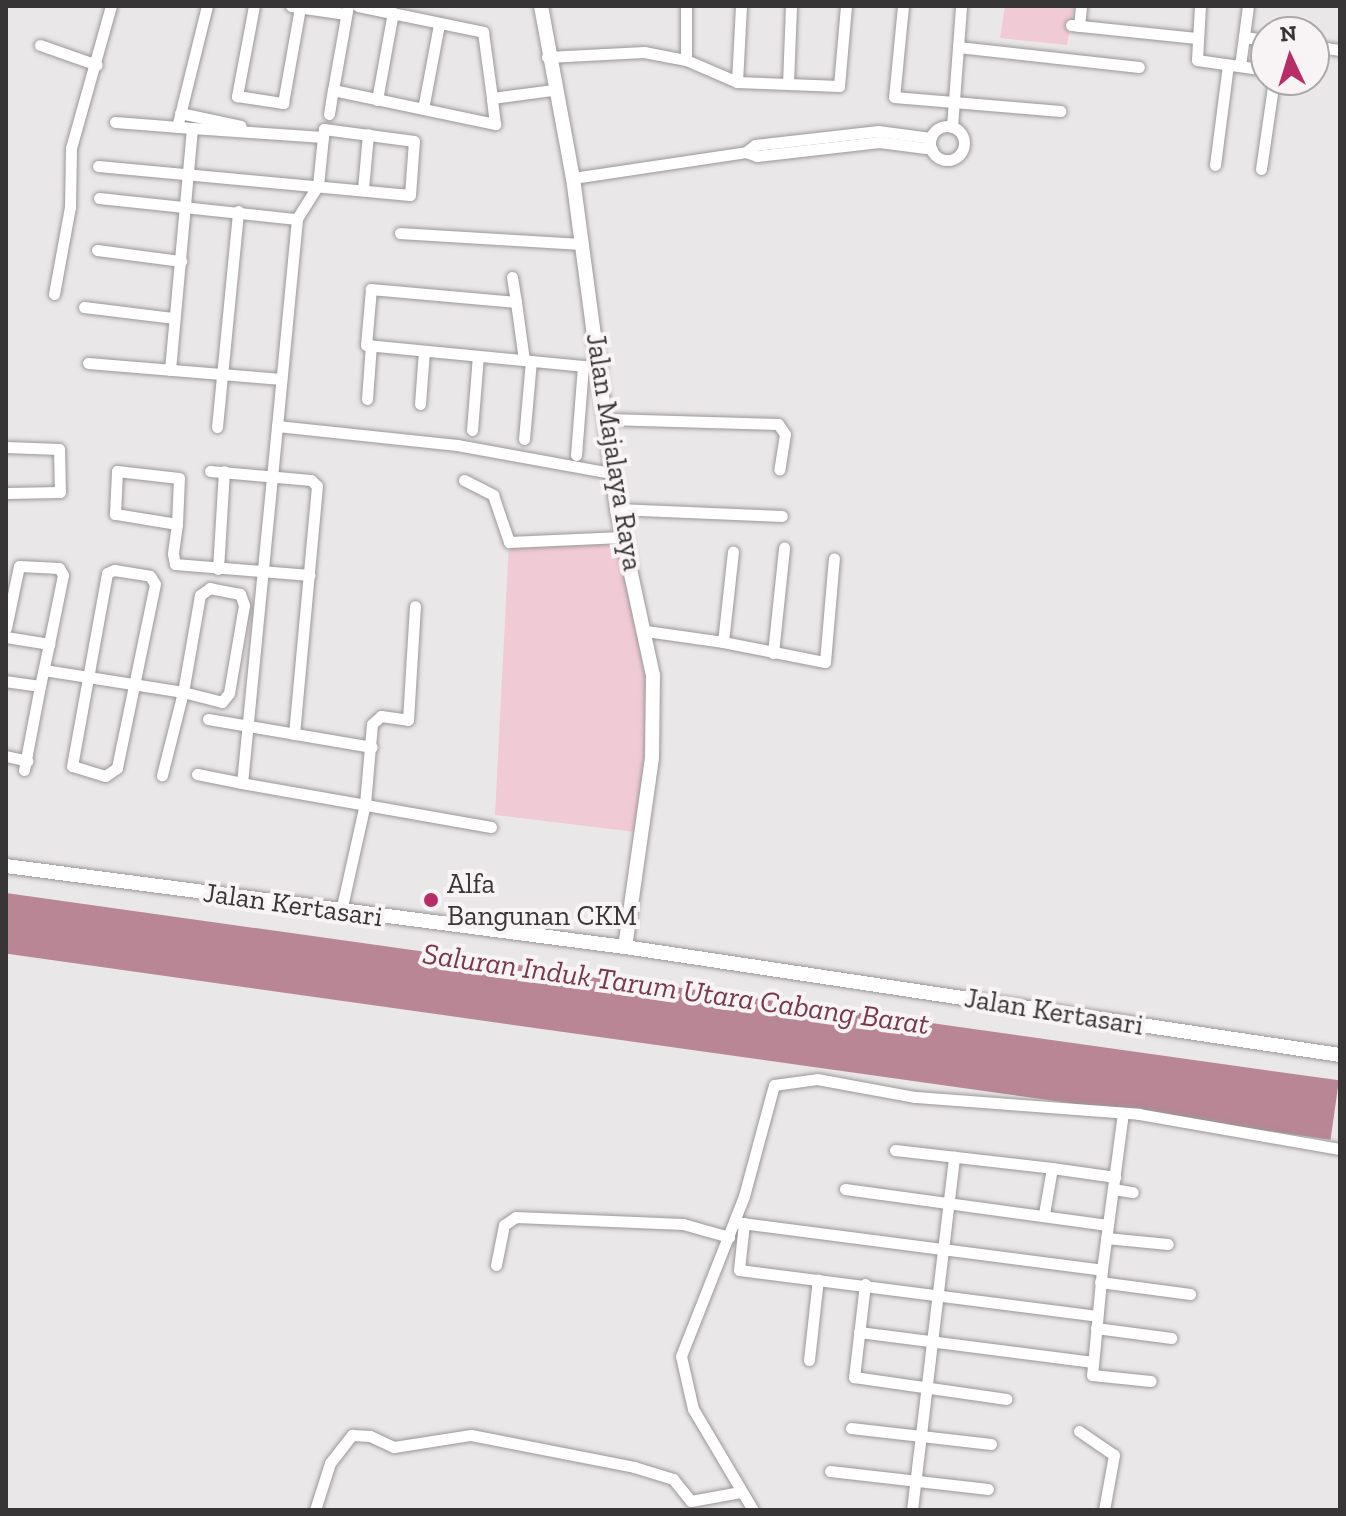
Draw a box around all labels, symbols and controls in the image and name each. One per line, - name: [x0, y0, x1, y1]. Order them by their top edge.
- north arrow: [1250, 16, 1330, 96]
- text: N: [1279, 20, 1298, 48]
- street label: Jalan Majalaya Raya: [579, 331, 649, 573]
- place label: Alfa Bangunan CKM: [447, 867, 637, 933]
- street label: Jalan Kertasari: [201, 876, 385, 934]
- marker: Alfa Bangunan CKM: [422, 891, 440, 909]
- water label: Saluran Induk Tarum Utara Cabang Barat: [420, 936, 932, 1042]
- street label: Jalan Kertasari: [962, 981, 1146, 1043]

